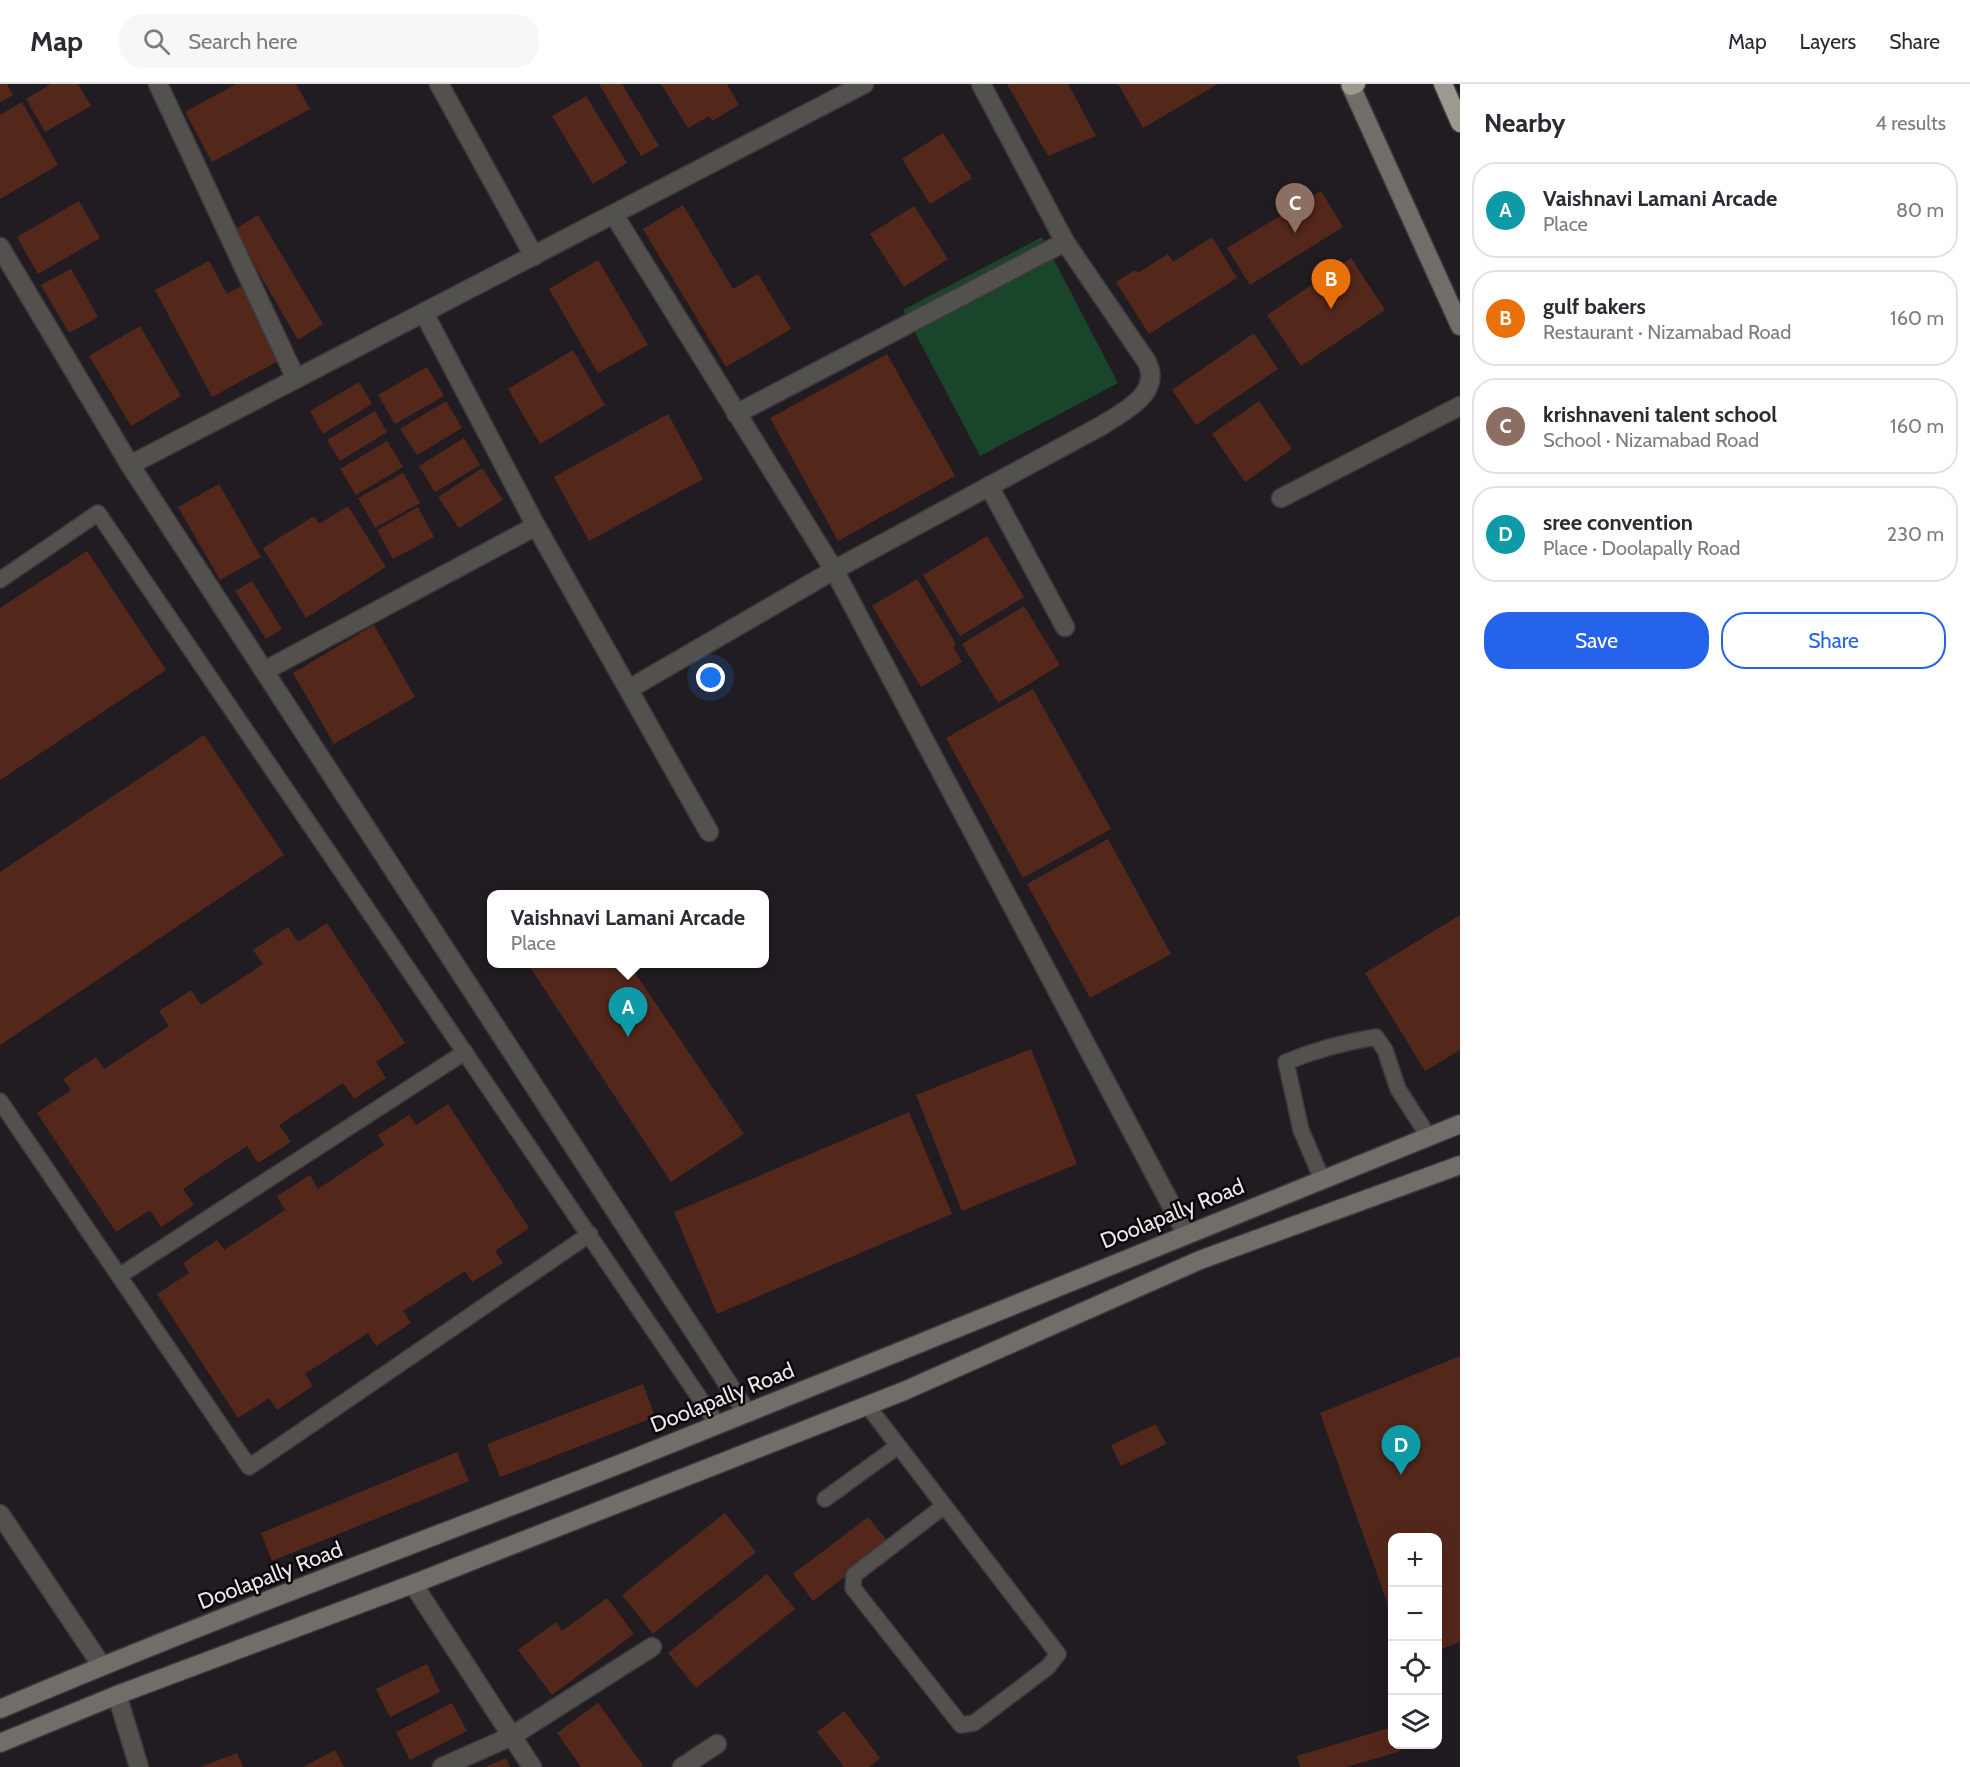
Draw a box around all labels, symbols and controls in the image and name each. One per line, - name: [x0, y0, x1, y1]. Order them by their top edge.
- search box: [119, 14, 539, 68]
- text: Map: [30, 24, 83, 58]
- icon: search: [140, 25, 173, 58]
- text: Search here: [188, 28, 297, 55]
- text: Map: [1728, 29, 1767, 54]
- text: Layers: [1800, 29, 1856, 54]
- text: Share: [1889, 29, 1940, 54]
- text: Nearby: [1484, 107, 1565, 139]
- text: 4 results: [1875, 111, 1946, 135]
- pin: C: [1276, 184, 1314, 233]
- text: Vaishnavi Lamani Arcade: [1543, 185, 1777, 212]
- text: A: [1499, 198, 1512, 222]
- text: 80 m: [1896, 198, 1944, 222]
- text: Place: [1543, 212, 1588, 236]
- pin: B: [1312, 260, 1350, 309]
- text: gulf bakers: [1543, 293, 1646, 320]
- text: B: [1499, 306, 1512, 330]
- text: 160 m: [1890, 306, 1944, 330]
- text: Restaurant · Nizamabad Road: [1543, 320, 1791, 344]
- text: krishnaveni talent school: [1543, 401, 1777, 428]
- text: C: [1499, 414, 1512, 438]
- text: 160 m: [1890, 414, 1944, 438]
- text: School · Nizamabad Road: [1543, 428, 1759, 452]
- text: sree convention: [1543, 509, 1693, 536]
- text: D: [1498, 522, 1513, 546]
- text: 230 m: [1887, 522, 1944, 546]
- text: Place · Doolapally Road: [1543, 536, 1740, 560]
- button: Save: [1484, 612, 1709, 669]
- button: Share: [1721, 612, 1946, 669]
- your location: [696, 663, 725, 692]
- popup: [487, 890, 769, 968]
- text: Vaishnavi Lamani Arcade: [511, 904, 745, 931]
- text: Place: [511, 931, 556, 955]
- pin: A: [608, 988, 648, 1037]
- street label: Doolapally Road: [1096, 1172, 1248, 1255]
- street label: Doolapally Road: [646, 1356, 798, 1439]
- pin: D: [1382, 1426, 1420, 1475]
- map controls: [1388, 1533, 1442, 1749]
- button: +: [1388, 1533, 1442, 1587]
- street label: Doolapally Road: [194, 1536, 346, 1615]
- button: −: [1388, 1587, 1442, 1641]
- button: locate: [1388, 1641, 1442, 1695]
- button: layers: [1388, 1695, 1442, 1749]

